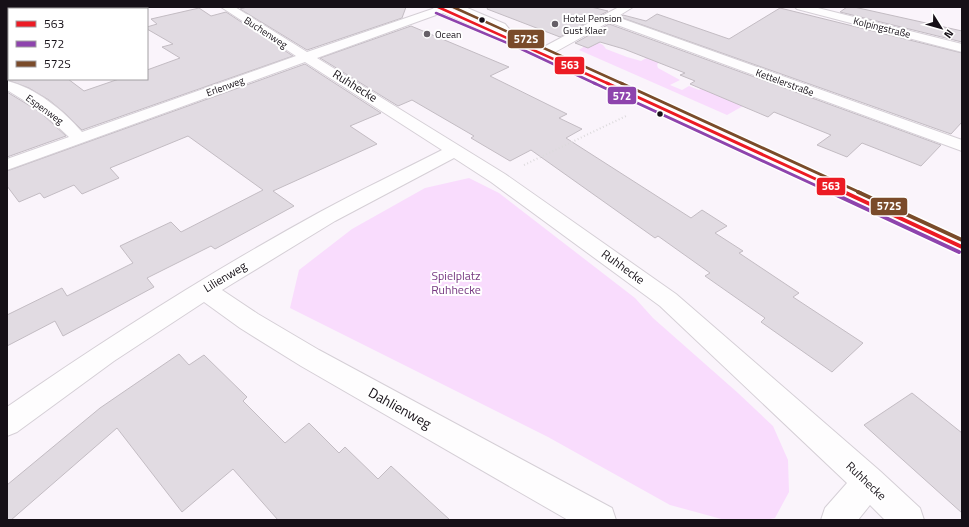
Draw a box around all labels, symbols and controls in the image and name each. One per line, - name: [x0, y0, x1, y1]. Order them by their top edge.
- legend: [8, 8, 148, 80]
- north arrow: [921, 8, 961, 48]
- place label: Hotel Pension Gust Klaer: [563, 11, 622, 38]
- street label: Buchenweg: [241, 13, 291, 52]
- street label: Kolpingstraße: [852, 13, 912, 42]
- text: 563: [44, 14, 64, 33]
- unlabelled marker: [477, 15, 487, 25]
- marker: Hotel Pension Gust Klaer: [550, 19, 560, 29]
- text: N: [940, 26, 958, 42]
- place label: Ocean: [435, 27, 461, 42]
- marker: Ocean: [422, 29, 432, 39]
- line badge: 572S: [507, 29, 545, 49]
- text: 572S: [514, 31, 538, 47]
- text: 572: [44, 34, 64, 53]
- text: 572S: [44, 54, 71, 73]
- line badge: 563: [554, 56, 585, 75]
- text: 563: [561, 57, 579, 73]
- street label: Ruhhecke: [329, 64, 381, 107]
- street label: Kettelerstraße: [754, 65, 816, 100]
- street label: Erlenweg: [204, 73, 246, 100]
- line badge: 572: [607, 86, 637, 105]
- text: 572: [613, 88, 631, 104]
- street label: Espenweg: [23, 91, 67, 128]
- unlabelled marker: [655, 109, 665, 119]
- line badge: 563: [816, 177, 846, 196]
- text: 563: [822, 178, 840, 194]
- line badge: 572S: [870, 197, 908, 216]
- text: 572S: [877, 198, 901, 214]
- street label: Ruhhecke: [598, 244, 649, 289]
- street label: Lilienweg: [199, 256, 250, 297]
- park label: Spielplatz Ruhhecke: [431, 266, 481, 299]
- street label: Dahlienweg: [365, 382, 436, 434]
- street label: Ruhhecke: [842, 457, 891, 504]

